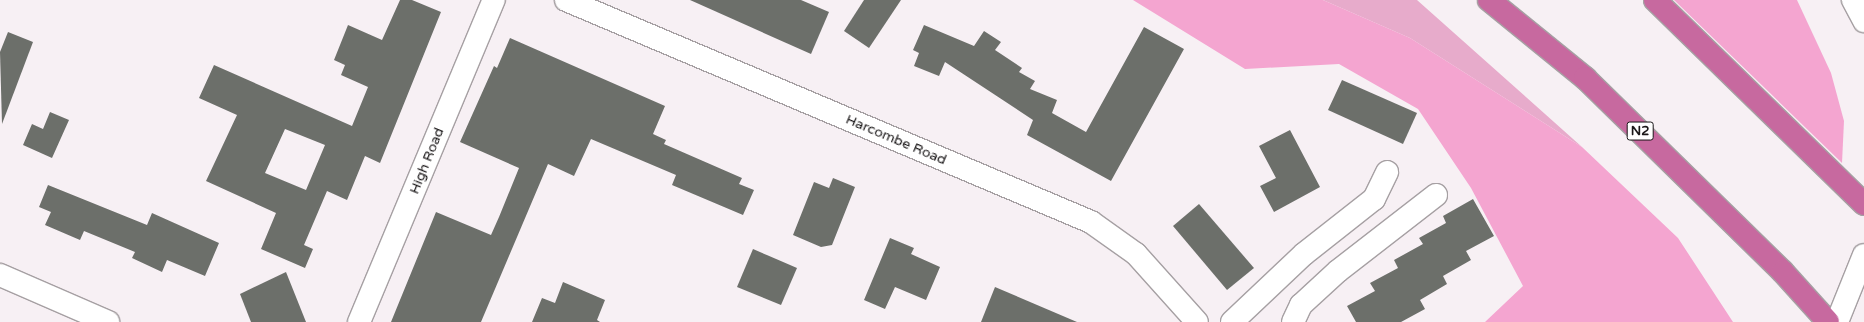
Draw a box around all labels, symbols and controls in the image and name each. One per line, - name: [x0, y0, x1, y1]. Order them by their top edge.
- street label: Harcombe Road: [843, 111, 949, 169]
- road number: N2: [1626, 120, 1654, 142]
- street label: High Road: [406, 125, 448, 197]

